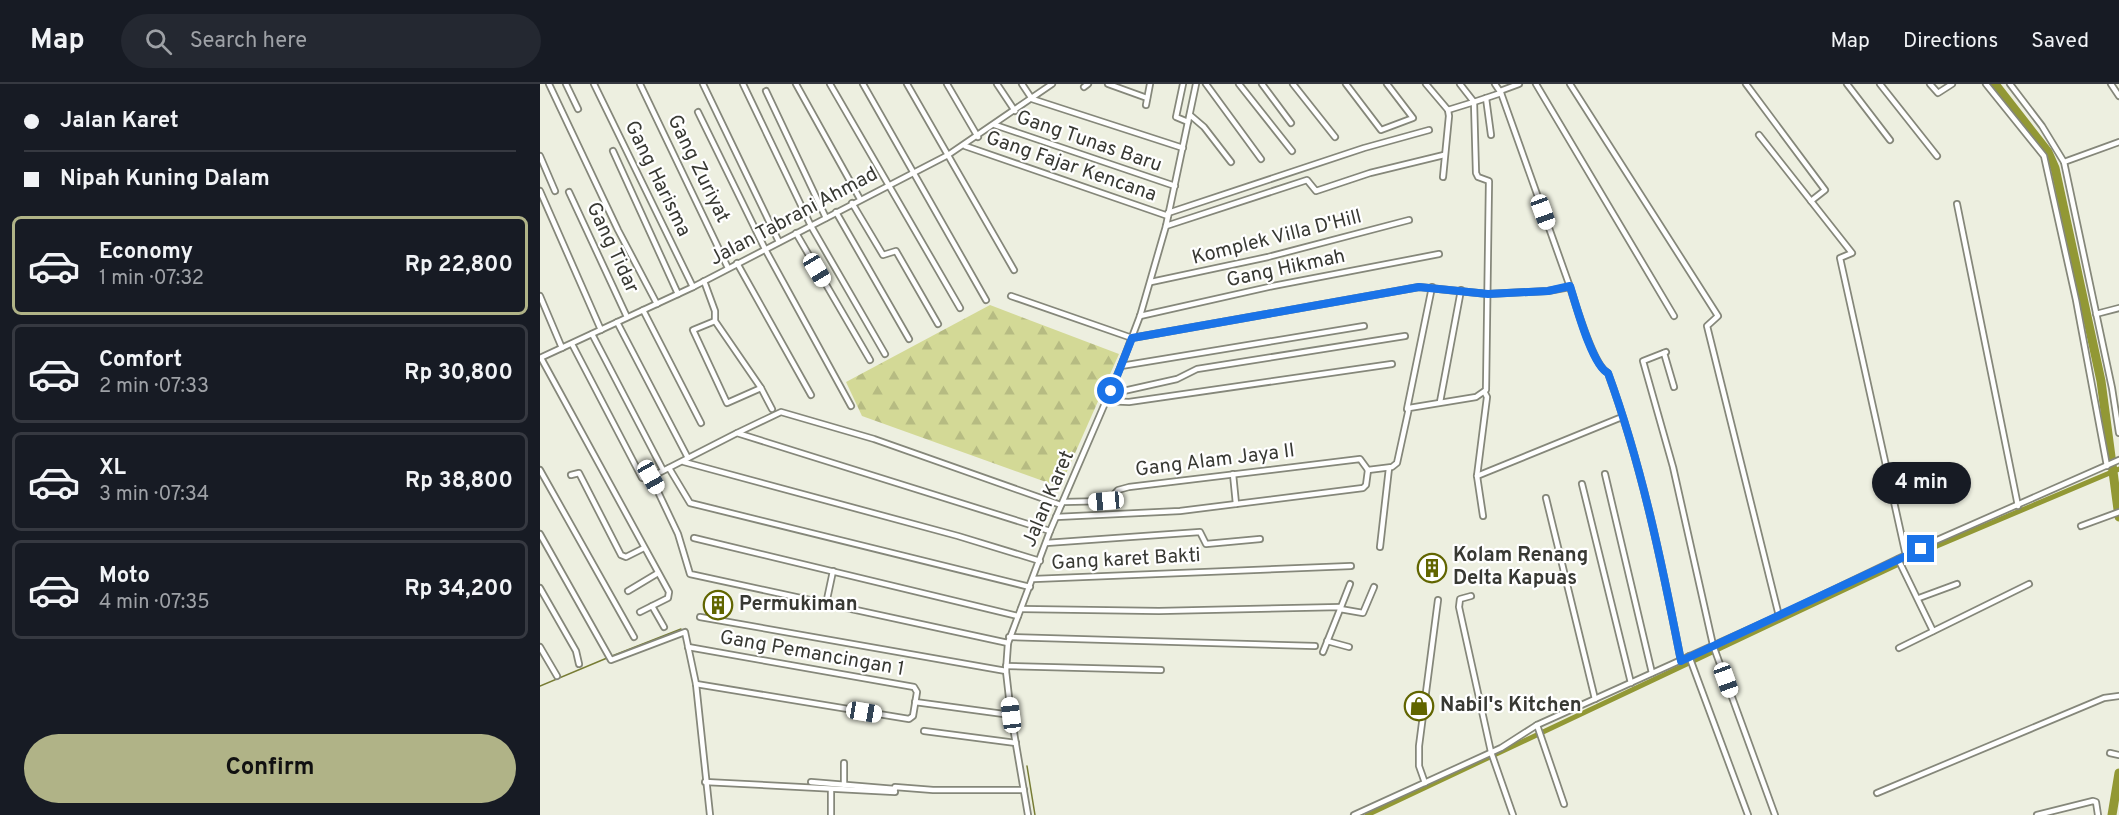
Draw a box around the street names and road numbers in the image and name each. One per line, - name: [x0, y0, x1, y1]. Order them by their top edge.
- street label: Gang Tunas Baru: [1013, 105, 1165, 179]
- street label: Gang Zuriyat: [661, 111, 735, 227]
- street label: Gang Harisma: [618, 117, 696, 241]
- street label: Gang Fajar Kencana: [982, 126, 1160, 208]
- street label: Jalan Tabrani Ahmad: [705, 162, 883, 272]
- street label: Gang Tidar: [580, 198, 645, 298]
- street label: Komplek Villa D'Hill: [1189, 204, 1365, 272]
- street label: Gang Hikmah: [1224, 244, 1348, 294]
- street label: Gang Alam Jaya II: [1134, 438, 1296, 484]
- street label: Jalan Karet: [1017, 447, 1081, 551]
- street label: Gang karet Bakti: [1051, 543, 1201, 577]
- street label: Gang Pemancingan 1: [718, 625, 906, 683]

